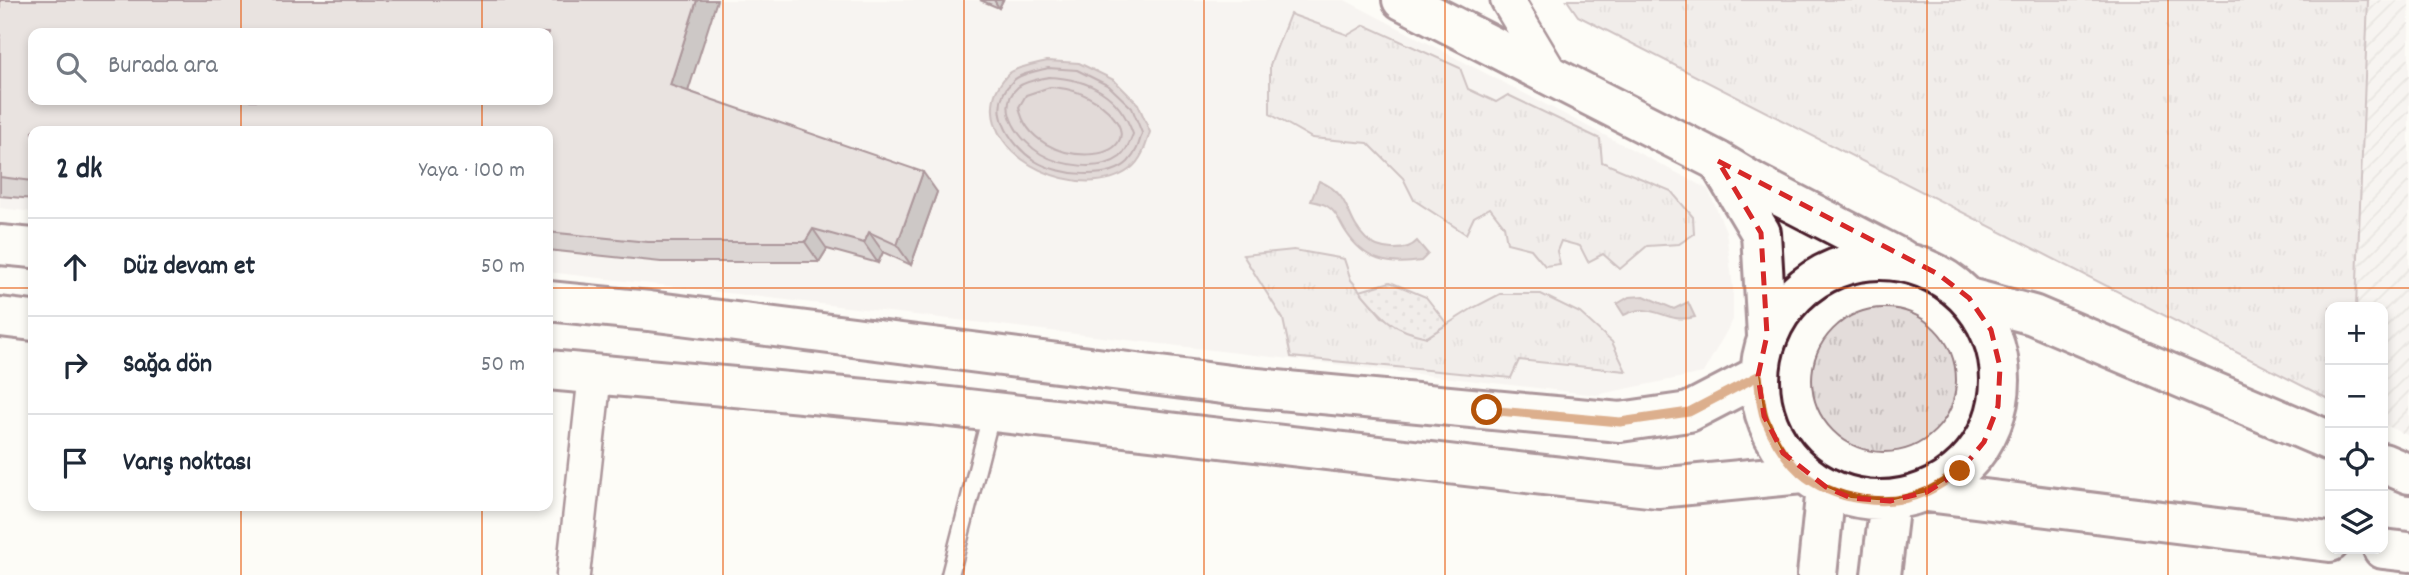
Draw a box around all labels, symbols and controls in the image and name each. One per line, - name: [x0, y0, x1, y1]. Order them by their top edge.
- search box: [28, 28, 553, 105]
- icon: search: [52, 48, 90, 86]
- text: Burada ara: [108, 48, 218, 85]
- text: 2 dk: [56, 150, 102, 193]
- text: Yaya · 100 m: [419, 155, 525, 188]
- icon: ahead: [56, 248, 94, 286]
- text: Düz devam et: [123, 249, 255, 286]
- text: 50 m: [481, 251, 525, 284]
- map controls: [2325, 302, 2388, 554]
- button: +: [2325, 302, 2388, 365]
- icon: right: [56, 346, 94, 384]
- text: Sağa dön: [123, 347, 212, 384]
- text: 50 m: [481, 349, 525, 382]
- button: −: [2325, 365, 2388, 428]
- route start: [1471, 394, 1502, 425]
- button: locate: [2325, 428, 2388, 491]
- icon: arrive: [56, 444, 94, 482]
- text: Varış noktası: [123, 445, 251, 482]
- route end: [1944, 455, 1975, 486]
- button: layers: [2325, 491, 2388, 554]

